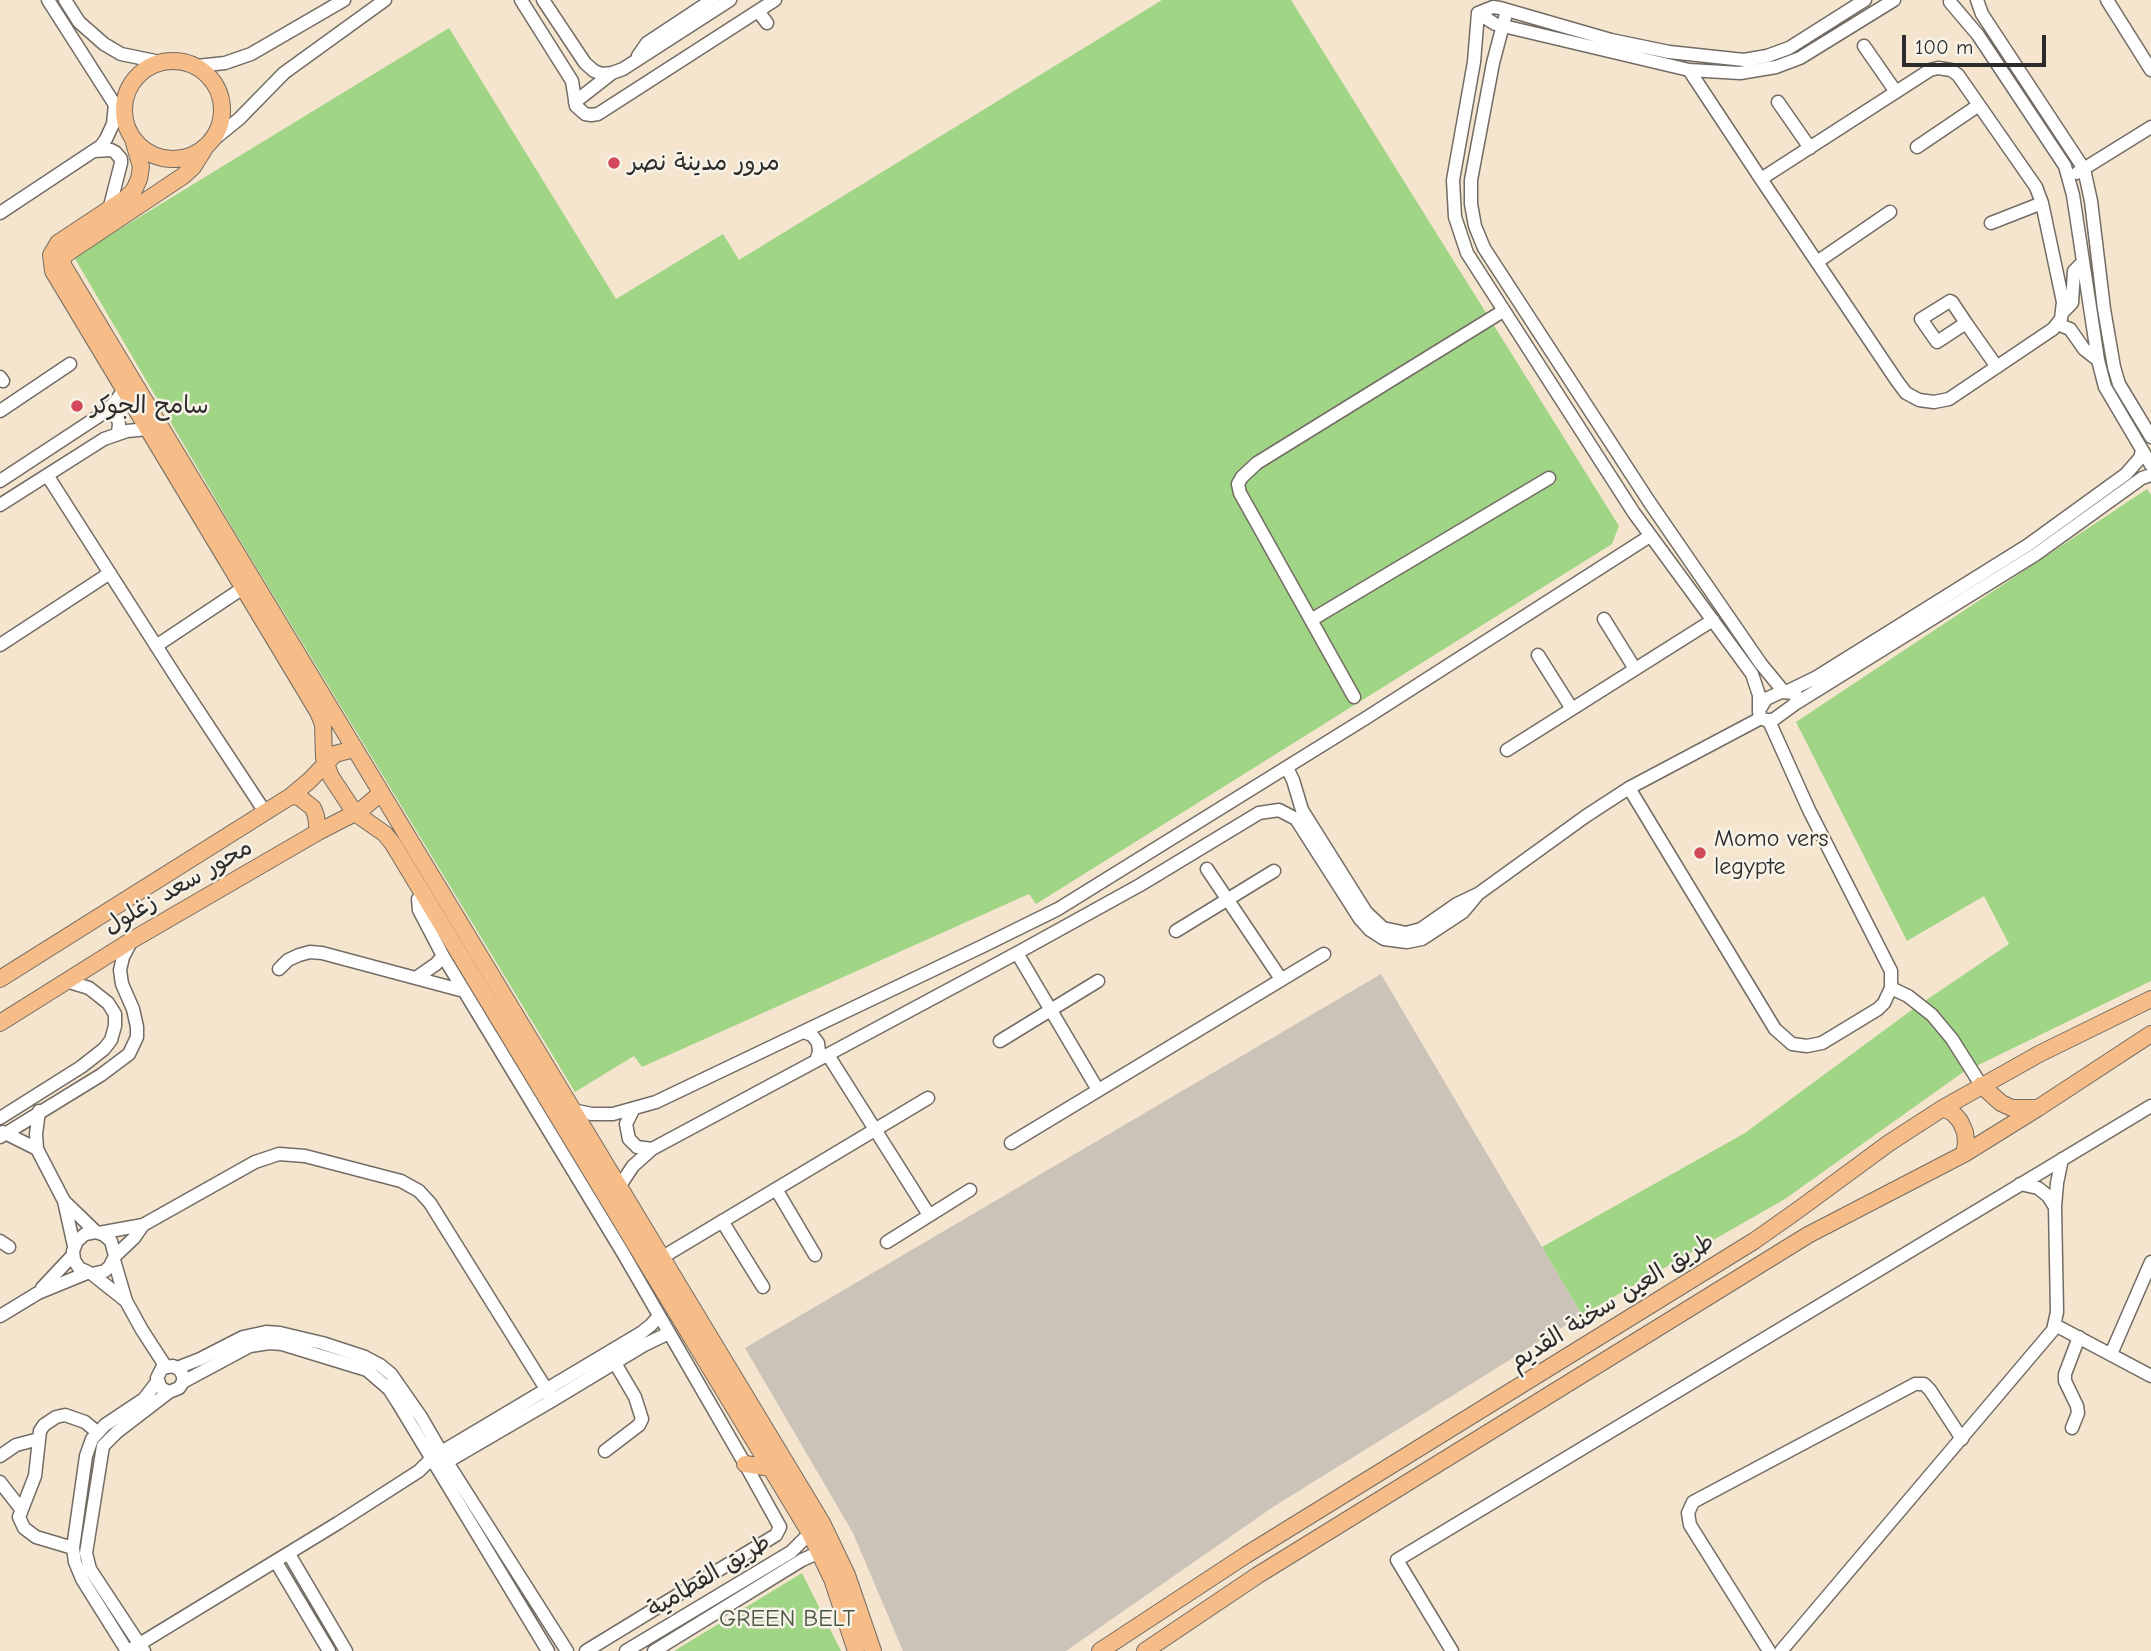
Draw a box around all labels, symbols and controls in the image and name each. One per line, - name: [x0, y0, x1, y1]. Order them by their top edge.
- scale bar: [1906, 21, 2050, 65]
- text: 100 m: [1915, 35, 1973, 59]
- place label: مرور مدينة نصر: [628, 149, 780, 177]
- marker: مرور مدينة نصر: [606, 155, 622, 171]
- place label: سامح الجوكر: [91, 392, 209, 420]
- marker: سامح الجوكر: [69, 398, 85, 414]
- place label: Momo vers legypte: [1714, 825, 1828, 881]
- street label: محور سعد زغلول: [99, 833, 257, 941]
- marker: Momo vers legypte: [1692, 845, 1708, 861]
- street label: طريق العين سخنة القديم: [1504, 1227, 1720, 1377]
- street label: طريق القطامية: [642, 1528, 776, 1624]
- park label: GREEN BELT: [719, 1605, 855, 1633]

